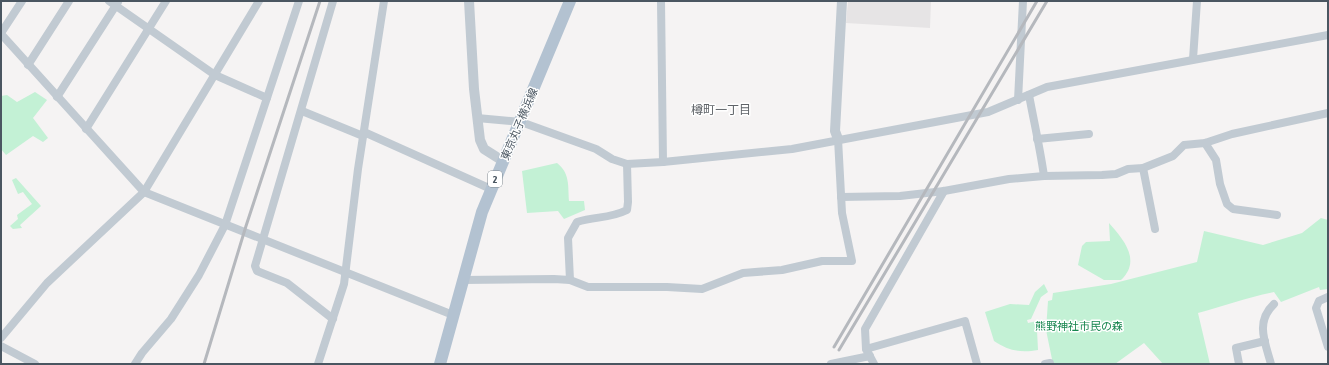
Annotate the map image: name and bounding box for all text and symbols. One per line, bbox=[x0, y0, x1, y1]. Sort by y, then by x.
street label: 東京丸子横浜線 bbox=[498, 86, 540, 162]
district label: 樽町一丁目 bbox=[691, 103, 751, 117]
road number: 2 bbox=[488, 171, 502, 187]
park label: 熊野神社市民の森 bbox=[1035, 320, 1123, 332]

